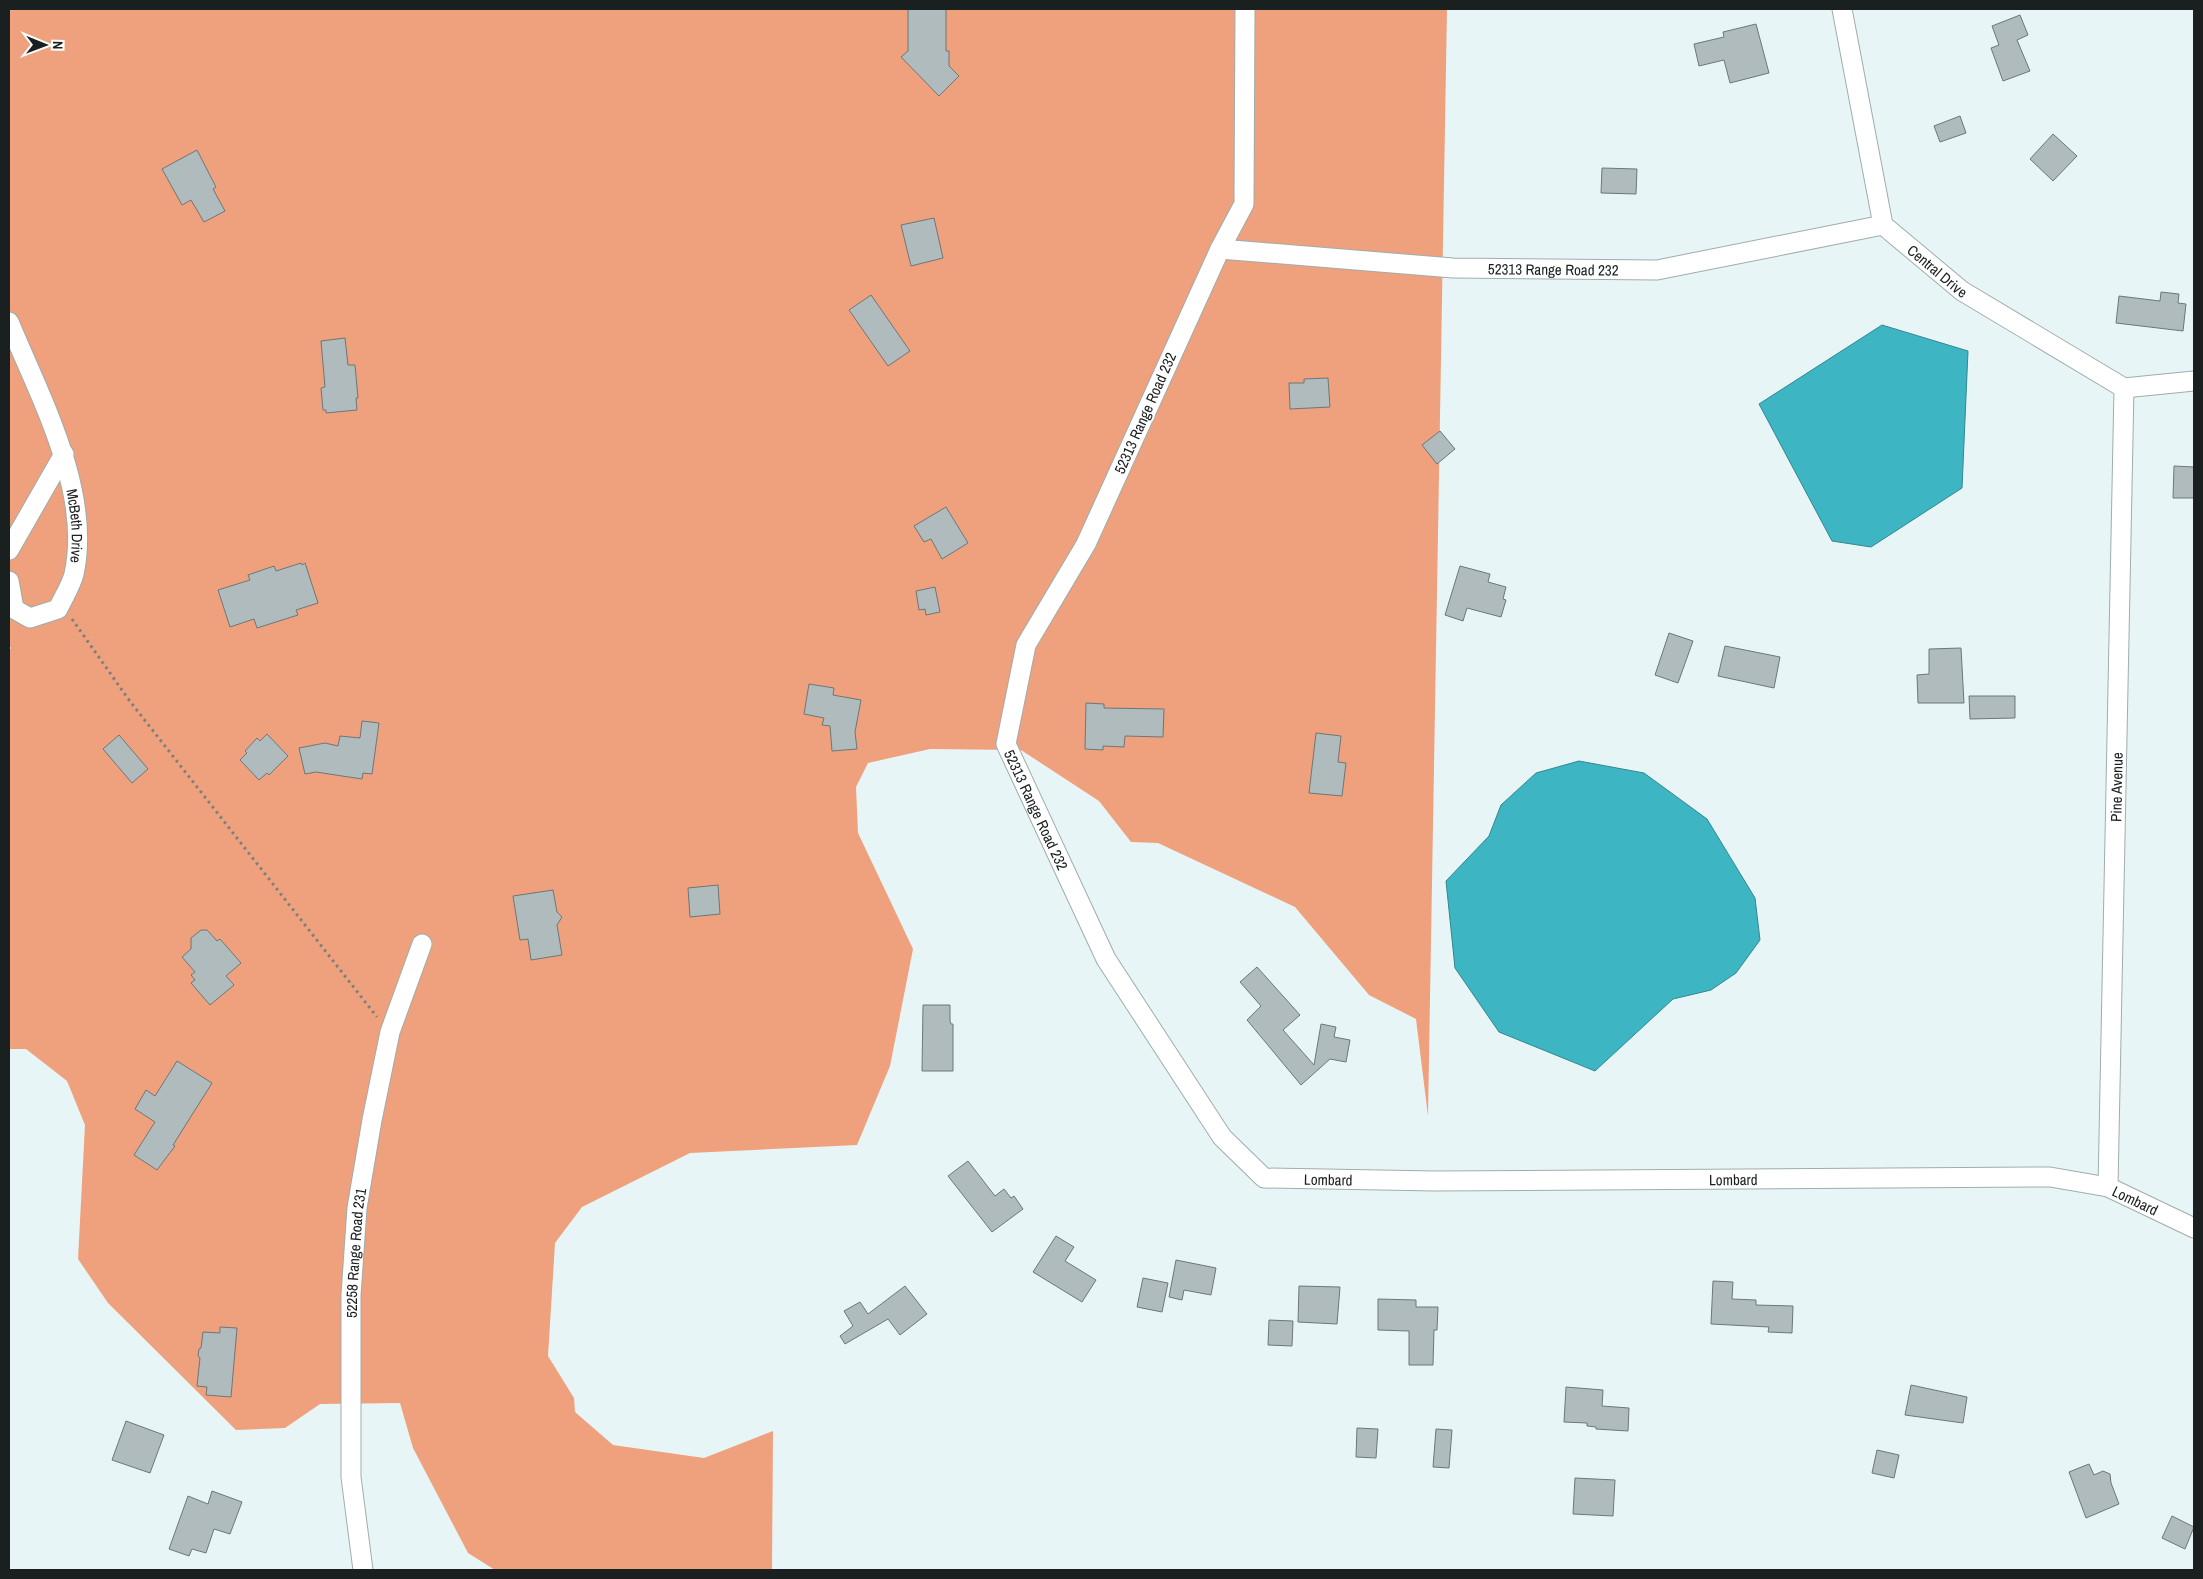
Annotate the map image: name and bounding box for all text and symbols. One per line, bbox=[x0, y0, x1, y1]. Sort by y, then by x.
north arrow bbox=[20, 20, 70, 70]
text: N bbox=[49, 41, 67, 50]
street label: Central Drive bbox=[1903, 239, 1971, 302]
street label: 52313 Range Road 232 bbox=[1488, 258, 1619, 280]
street label: 52313 Range Road 232 bbox=[1109, 349, 1181, 477]
street label: McBeth Drive bbox=[62, 487, 88, 564]
street label: 52313 Range Road 232 bbox=[999, 746, 1074, 874]
street label: Pine Avenue bbox=[2105, 752, 2127, 822]
street label: Lombard bbox=[1304, 1168, 1353, 1190]
street label: Lombard bbox=[1709, 1168, 1758, 1190]
street label: Lombard bbox=[2109, 1180, 2162, 1220]
street label: 52258 Range Road 231 bbox=[340, 1186, 371, 1318]

